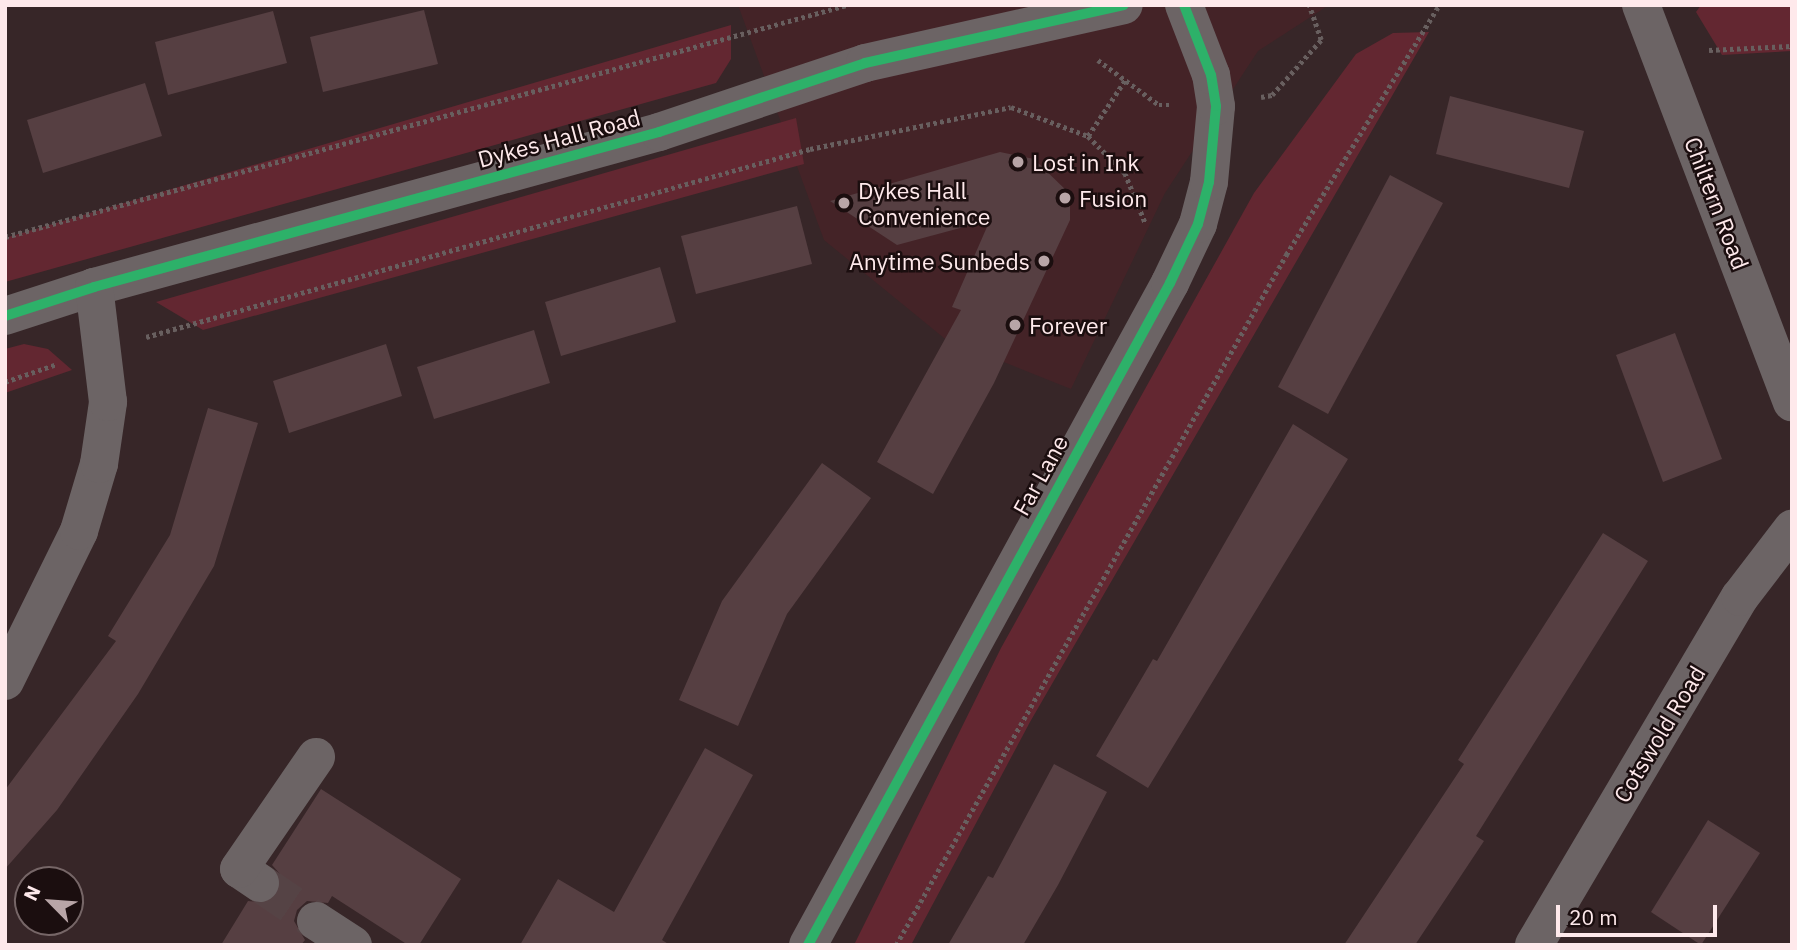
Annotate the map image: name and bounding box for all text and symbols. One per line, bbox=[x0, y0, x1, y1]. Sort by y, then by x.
street label: Dykes Hall Road bbox=[475, 103, 643, 173]
street label: Chiltern Road bbox=[1679, 133, 1755, 273]
place label: Lost in Ink bbox=[1032, 148, 1139, 176]
marker: Lost in Ink bbox=[1010, 154, 1026, 170]
place label: Dykes Hall Convenience bbox=[858, 176, 990, 230]
place label: Fusion bbox=[1079, 184, 1147, 212]
marker: Fusion bbox=[1057, 190, 1073, 206]
marker: Dykes Hall Convenience bbox=[836, 195, 852, 211]
place label: Anytime Sunbeds bbox=[849, 247, 1030, 275]
marker: Anytime Sunbeds bbox=[1036, 253, 1052, 269]
place label: Forever bbox=[1029, 311, 1107, 339]
marker: Forever bbox=[1007, 317, 1023, 333]
street label: Far Lane bbox=[1007, 430, 1073, 520]
street label: Cotswold Road bbox=[1607, 661, 1711, 807]
north arrow bbox=[14, 866, 84, 936]
text: N bbox=[18, 882, 46, 904]
scale bar bbox=[1559, 890, 1720, 934]
text: 20 m bbox=[1569, 903, 1618, 931]

